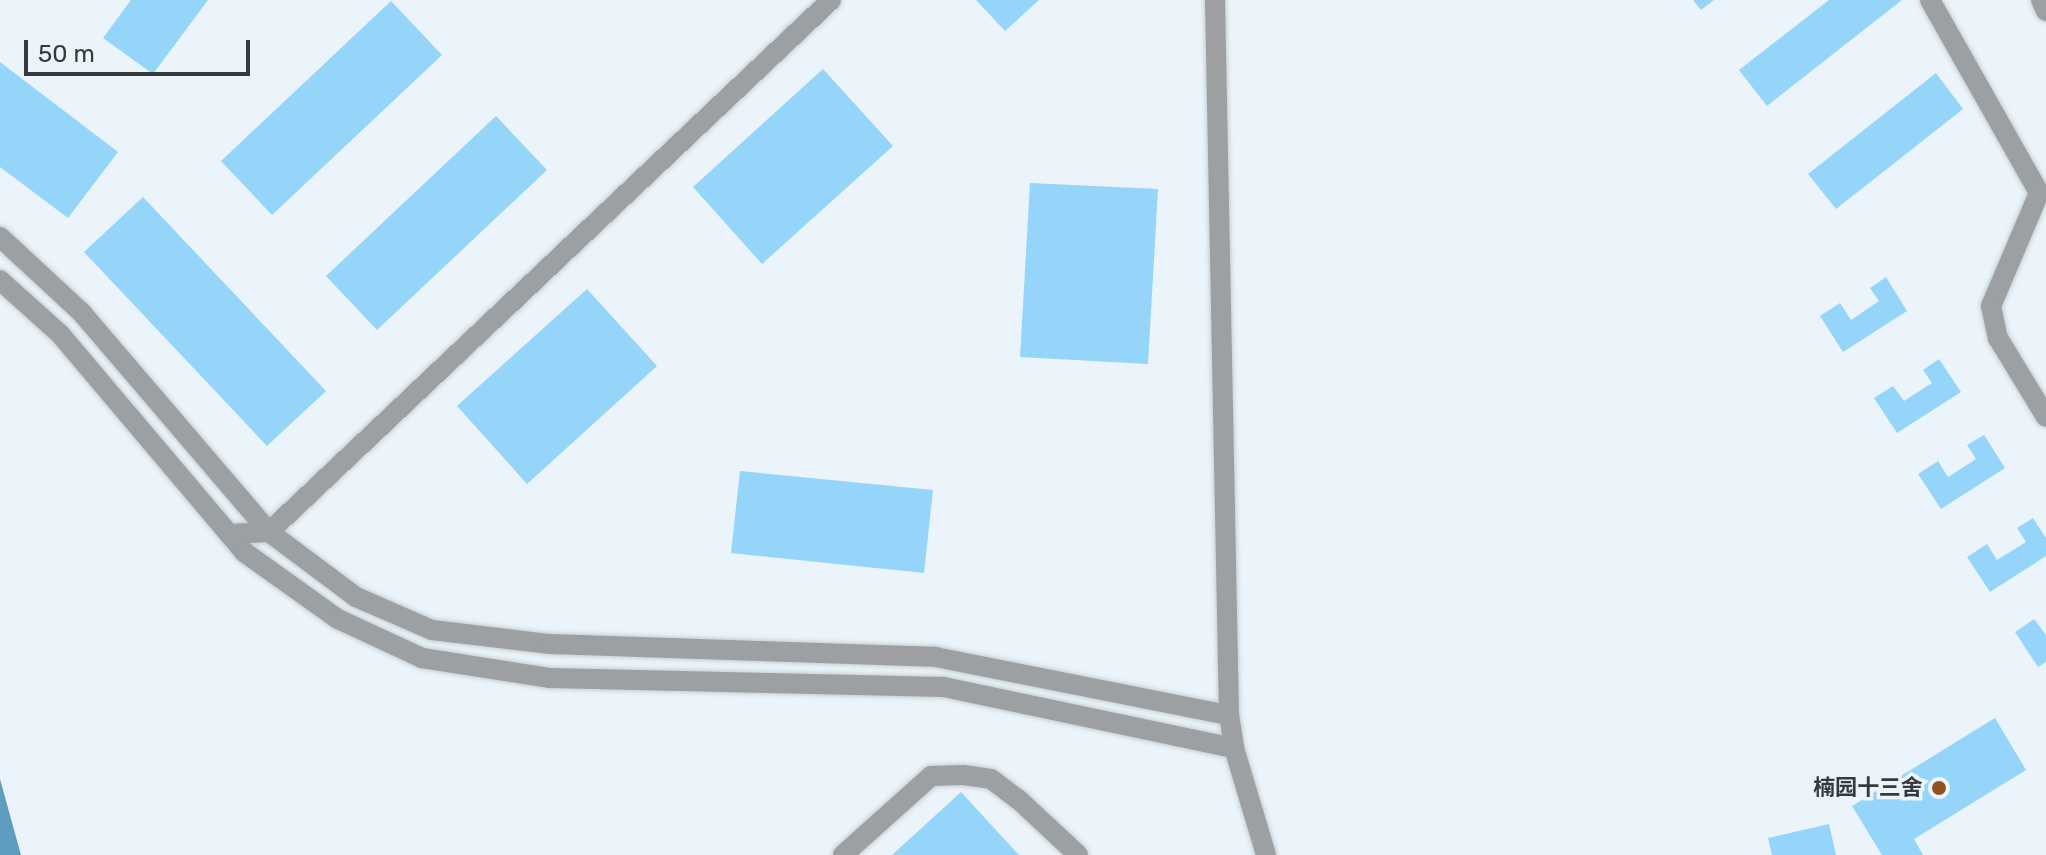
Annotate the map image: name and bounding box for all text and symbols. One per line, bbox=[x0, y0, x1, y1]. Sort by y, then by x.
scale bar bbox=[28, 24, 254, 74]
text: 50 m bbox=[38, 40, 95, 68]
place label: 楠园十三舍 bbox=[1813, 775, 1923, 801]
marker: 楠园十三舍 bbox=[1930, 779, 1948, 797]

